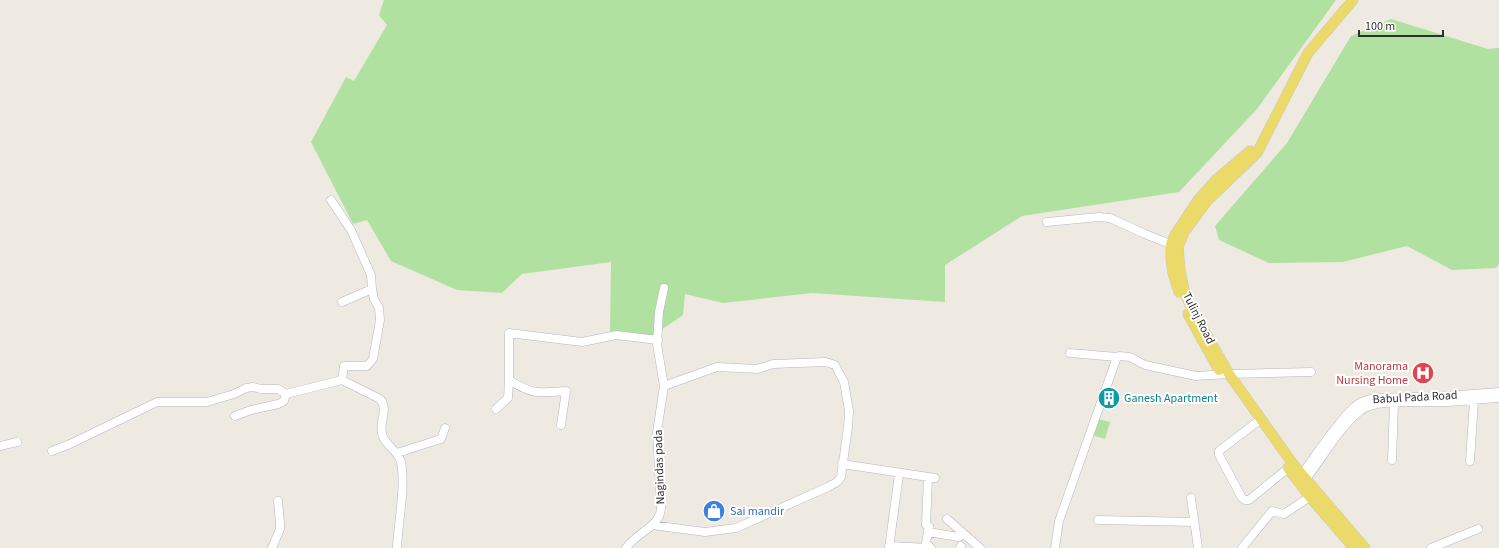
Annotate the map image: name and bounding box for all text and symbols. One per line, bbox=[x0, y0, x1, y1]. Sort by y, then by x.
scale bar bbox=[1359, 12, 1443, 38]
text: 100 m bbox=[1365, 18, 1395, 35]
street label: Tulinj Road bbox=[1178, 289, 1219, 347]
place label: Manorama Nursing Home bbox=[1336, 358, 1408, 389]
hospital icon: Manorama Nursing Home bbox=[1410, 360, 1436, 386]
building icon: Ganesh Apartment bbox=[1096, 385, 1122, 411]
street label: Babul Pada Road bbox=[1372, 387, 1458, 408]
place label: Ganesh Apartment bbox=[1124, 390, 1218, 407]
street label: Nagindas pada bbox=[650, 429, 669, 505]
shop icon: Sai mandir bbox=[701, 498, 727, 524]
place label: Sai mandir bbox=[730, 503, 785, 520]

